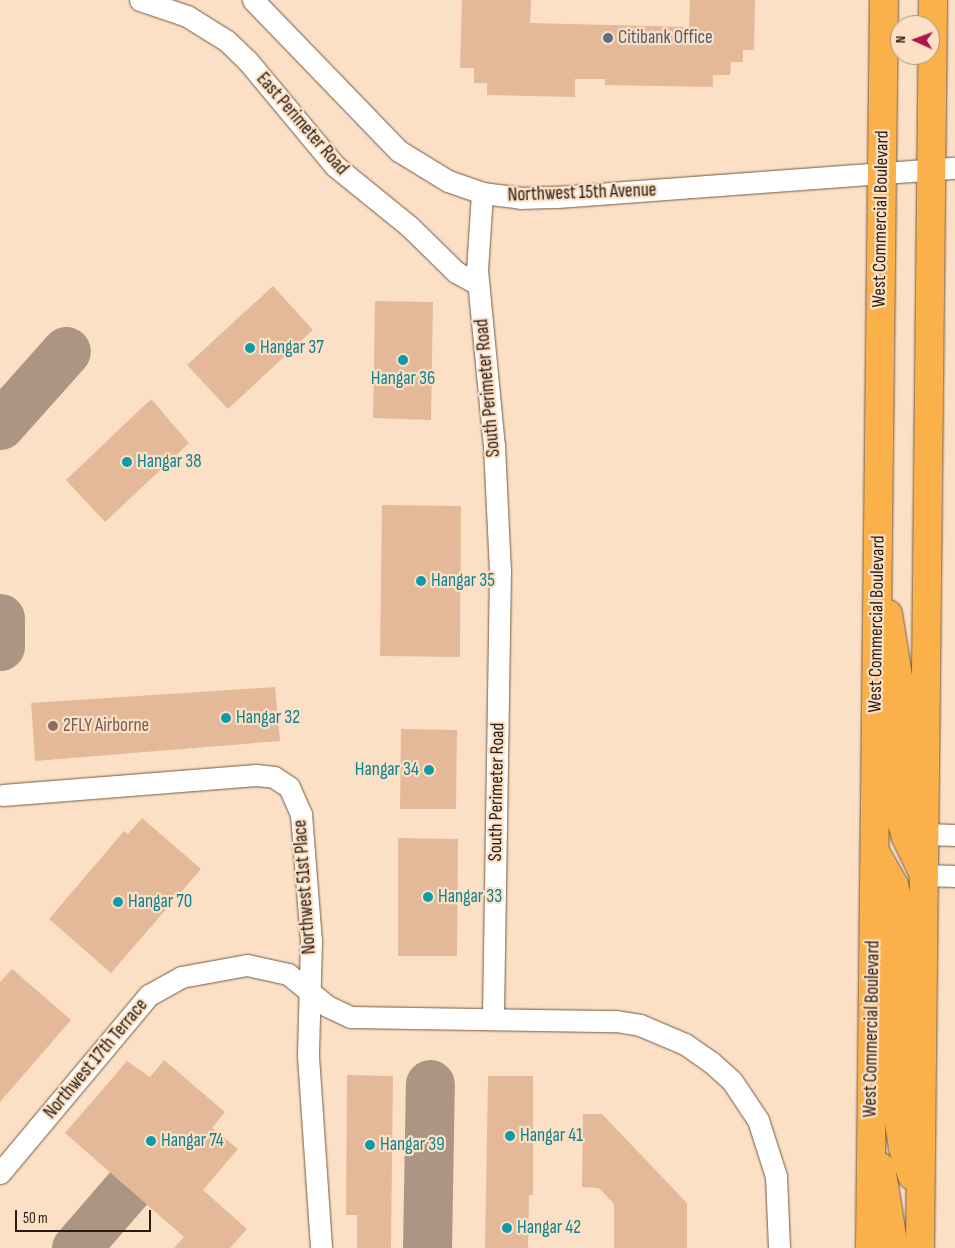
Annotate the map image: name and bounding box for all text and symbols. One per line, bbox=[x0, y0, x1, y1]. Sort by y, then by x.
north arrow bbox=[890, 15, 940, 65]
place label: Citibank Office bbox=[618, 27, 713, 49]
marker: Citibank Office bbox=[602, 32, 614, 44]
text: N bbox=[892, 35, 909, 44]
street label: East Perimeter Road bbox=[251, 68, 353, 180]
street label: West Commercial Boulevard bbox=[868, 130, 894, 308]
street label: Northwest 15th Avenue bbox=[507, 179, 657, 207]
street label: South Perimeter Road bbox=[471, 318, 505, 458]
place label: Hangar 37 bbox=[260, 337, 324, 359]
marker: Hangar 37 bbox=[244, 342, 256, 354]
marker: Hangar 36 bbox=[397, 354, 409, 366]
place label: Hangar 36 bbox=[371, 368, 435, 390]
place label: Hangar 38 bbox=[137, 451, 202, 473]
marker: Hangar 38 bbox=[121, 456, 133, 468]
street label: West Commercial Boulevard bbox=[864, 535, 890, 713]
place label: Hangar 35 bbox=[431, 570, 495, 592]
marker: Hangar 35 bbox=[415, 575, 427, 587]
place label: Hangar 32 bbox=[236, 707, 300, 729]
marker: Hangar 32 bbox=[220, 712, 232, 724]
place label: 2FLY Airborne bbox=[63, 715, 149, 737]
marker: 2FLY Airborne bbox=[47, 720, 59, 732]
street label: South Perimeter Road bbox=[484, 722, 510, 862]
place label: Hangar 34 bbox=[355, 759, 419, 781]
marker: Hangar 34 bbox=[423, 764, 435, 776]
street label: Northwest 51st Place bbox=[289, 819, 321, 955]
place label: Hangar 33 bbox=[438, 886, 502, 908]
place label: Hangar 70 bbox=[128, 891, 192, 913]
marker: Hangar 33 bbox=[422, 891, 434, 903]
marker: Hangar 70 bbox=[112, 896, 124, 908]
street label: West Commercial Boulevard bbox=[859, 940, 885, 1118]
street label: Northwest 17th Terrace bbox=[39, 994, 153, 1124]
place label: Hangar 41 bbox=[520, 1125, 583, 1147]
place label: Hangar 74 bbox=[161, 1130, 224, 1152]
marker: Hangar 41 bbox=[504, 1130, 516, 1142]
place label: Hangar 39 bbox=[380, 1134, 445, 1156]
marker: Hangar 74 bbox=[145, 1135, 157, 1147]
marker: Hangar 39 bbox=[364, 1139, 376, 1151]
scale bar bbox=[18, 1200, 154, 1232]
text: 50 m bbox=[23, 1209, 48, 1228]
place label: Hangar 42 bbox=[517, 1217, 581, 1239]
marker: Hangar 42 bbox=[501, 1222, 513, 1234]

